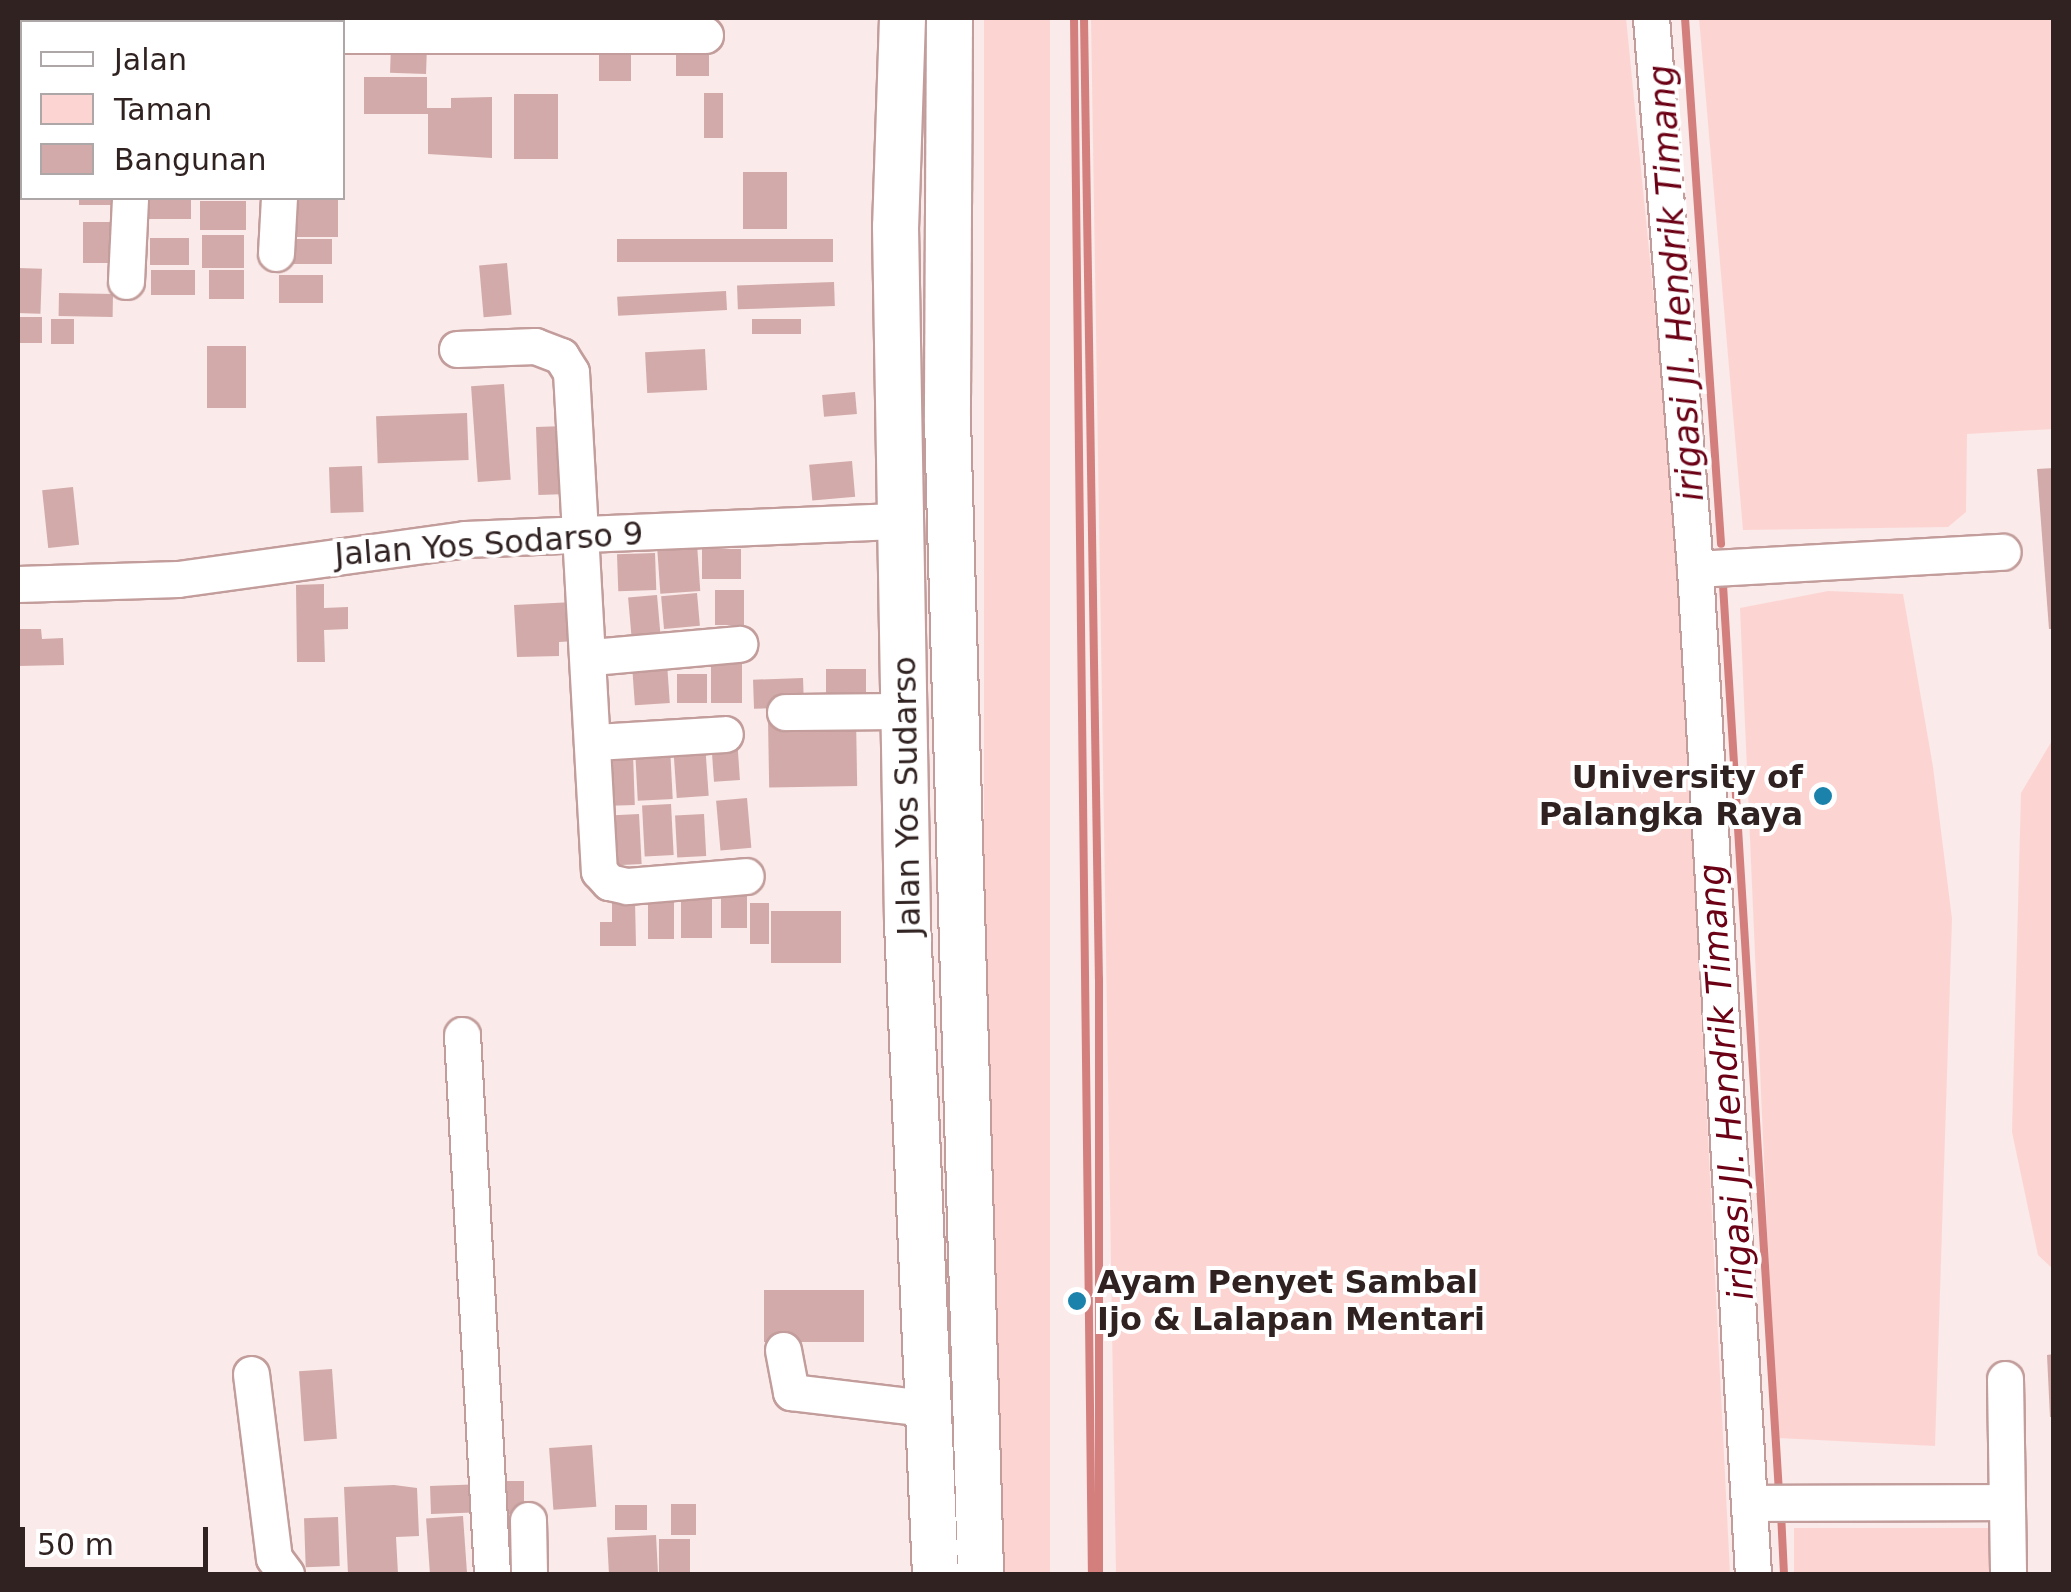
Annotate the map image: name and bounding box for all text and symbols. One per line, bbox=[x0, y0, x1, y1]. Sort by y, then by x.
legend bbox=[20, 20, 345, 200]
text: Jalan bbox=[114, 42, 187, 77]
water label: irigasi Jl. Hendrik Timang bbox=[1640, 63, 1712, 503]
text: Taman bbox=[114, 92, 212, 127]
text: Bangunan bbox=[114, 142, 266, 177]
street label: Jalan Yos Sodarso 9 bbox=[333, 514, 645, 574]
street label: Jalan Yos Sudarso bbox=[885, 656, 929, 936]
place label: University of Palangka Raya bbox=[1539, 759, 1803, 834]
marker: University of Palangka Raya bbox=[1812, 785, 1834, 807]
water label: irigasi Jl. Hendrik Timang bbox=[1690, 862, 1762, 1302]
place label: Ayam Penyet Sambal Ijo & Lalapan Mentari bbox=[1097, 1264, 1485, 1339]
marker: Ayam Penyet Sambal Ijo & Lalapan Mentari bbox=[1066, 1290, 1088, 1312]
scale bar bbox=[25, 1507, 212, 1569]
text: 50 m bbox=[37, 1527, 114, 1562]

